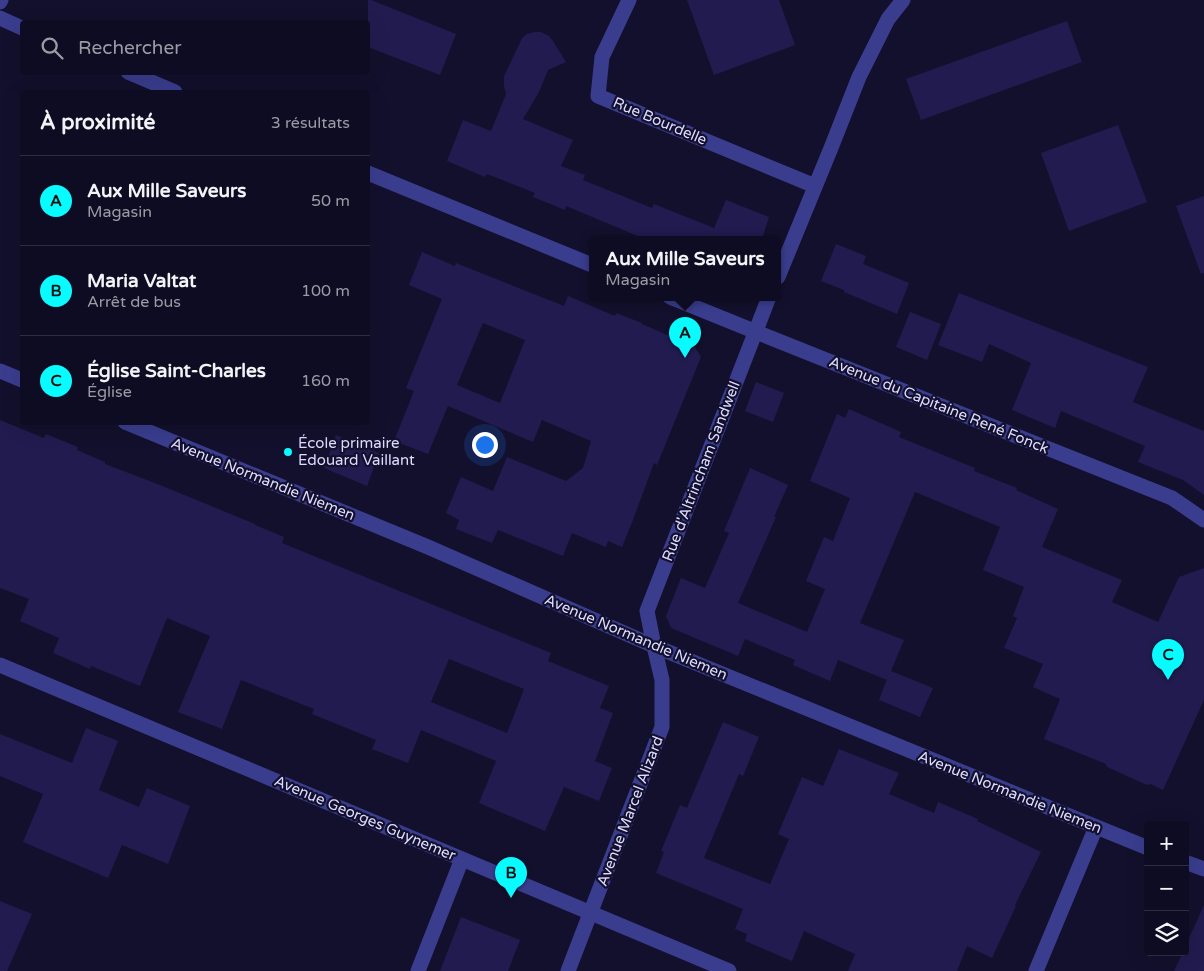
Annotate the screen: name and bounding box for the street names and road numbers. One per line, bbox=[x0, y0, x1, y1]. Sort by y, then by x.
street label: Rue Bourdelle bbox=[610, 93, 710, 149]
street label: Avenue du Capitaine René Fonck bbox=[827, 353, 1051, 457]
street label: Rue d'Altrincham Sandwell bbox=[658, 378, 744, 564]
street label: Avenue Normandie Niemen bbox=[168, 434, 358, 524]
street label: Avenue Normandie Niemen bbox=[542, 590, 730, 684]
street label: Avenue Marcel Alizard bbox=[593, 733, 667, 889]
street label: Avenue Normandie Niemen bbox=[915, 747, 1105, 837]
street label: Avenue Georges Guynemer bbox=[272, 772, 459, 865]

